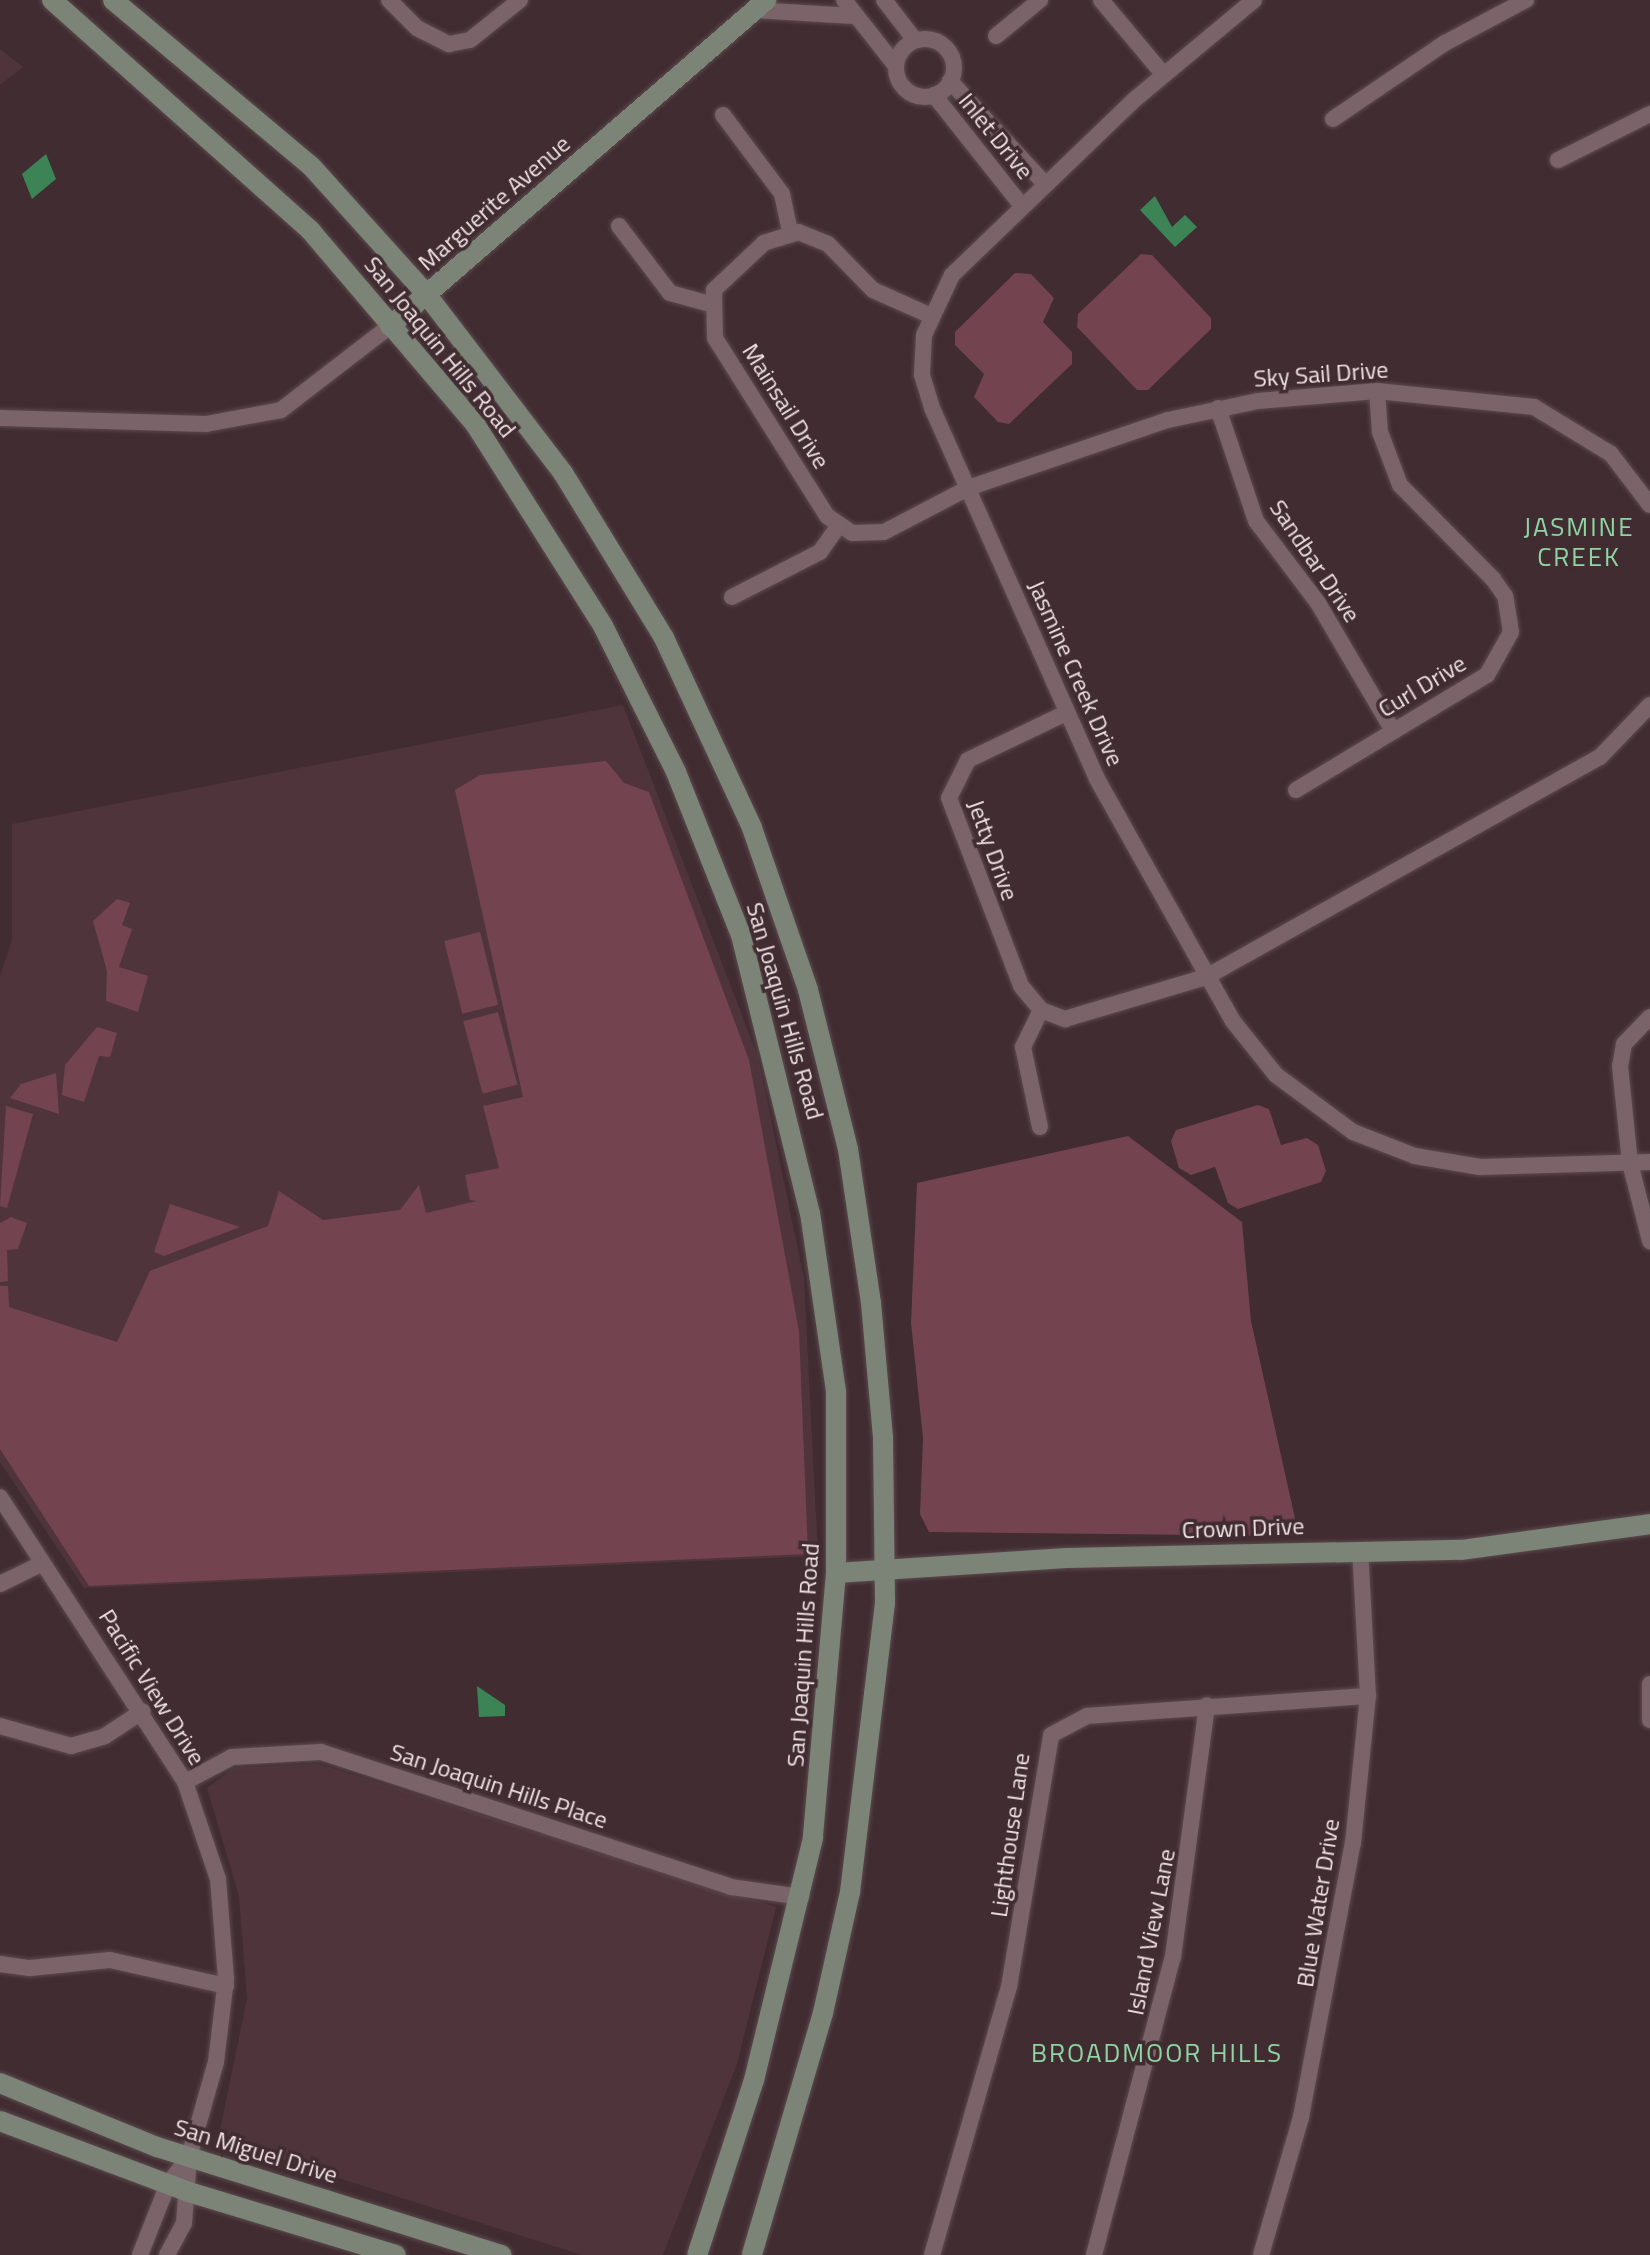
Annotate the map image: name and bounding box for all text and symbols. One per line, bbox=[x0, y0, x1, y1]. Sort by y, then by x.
street label: Inlet Drive bbox=[953, 87, 1039, 185]
street label: Marguerite Avenue bbox=[412, 129, 576, 277]
street label: San Joaquin Hills Road bbox=[358, 251, 522, 443]
street label: Mainsail Drive bbox=[736, 338, 836, 474]
street label: Sky Sail Drive bbox=[1253, 355, 1389, 393]
street label: Sandbar Drive bbox=[1264, 494, 1366, 628]
district label: JASMINE CREEK bbox=[1523, 511, 1635, 572]
street label: Jasmine Creek Drive bbox=[1022, 576, 1130, 770]
street label: Curl Drive bbox=[1373, 649, 1471, 723]
street label: Jetty Drive bbox=[962, 796, 1024, 904]
street label: San Joaquin Hills Road bbox=[740, 899, 830, 1123]
street label: Crown Drive bbox=[1181, 1511, 1305, 1545]
street label: San Joaquin Hills Road bbox=[781, 1542, 825, 1768]
street label: Pacific View Drive bbox=[93, 1604, 211, 1770]
street label: San Joaquin Hills Place bbox=[387, 1737, 611, 1835]
street label: Lighthouse Lane bbox=[984, 1751, 1036, 1919]
street label: Blue Water Drive bbox=[1290, 1817, 1346, 1989]
street label: Island View Lane bbox=[1121, 1846, 1181, 2018]
district label: BROADMOOR HILLS bbox=[1031, 2037, 1283, 2069]
street label: San Miguel Drive bbox=[171, 2113, 341, 2189]

